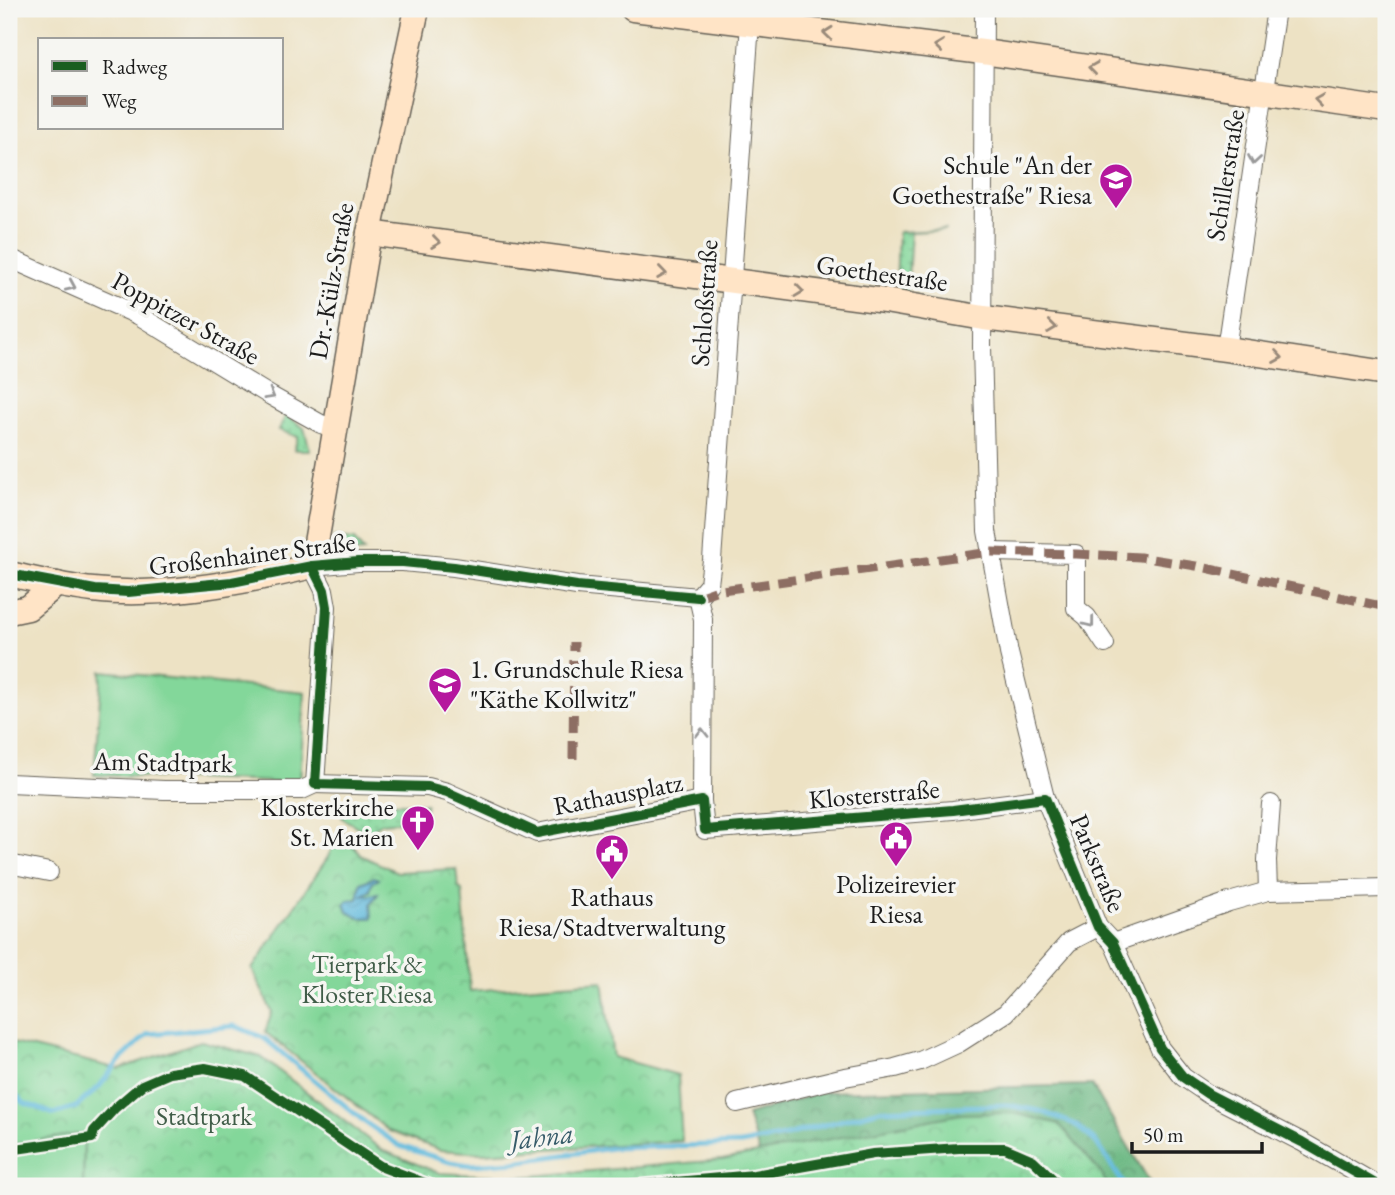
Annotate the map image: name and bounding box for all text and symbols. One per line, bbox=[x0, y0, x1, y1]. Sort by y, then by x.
one-way arrow bbox=[822, 25, 834, 40]
legend bbox=[38, 38, 284, 130]
one-way arrow bbox=[934, 39, 945, 54]
text: Radweg bbox=[102, 53, 168, 80]
one-way arrow bbox=[1088, 61, 1099, 76]
text: Weg bbox=[102, 87, 137, 114]
one-way arrow bbox=[1313, 93, 1324, 108]
street label: Schillerstraße bbox=[1198, 107, 1252, 243]
place label: Schule "An der Goethestraße" Riesa bbox=[892, 148, 1093, 212]
one-way arrow bbox=[1247, 154, 1262, 166]
school or university icon: Schule "An der Goethestraße" Riesa bbox=[1097, 161, 1135, 210]
street label: Dr.-Külz-Straße bbox=[300, 200, 362, 362]
one-way arrow bbox=[431, 235, 442, 250]
street label: Schloßstraße bbox=[683, 238, 725, 368]
street label: Goethestraße bbox=[814, 247, 950, 299]
street label: Poppitzer Straße bbox=[106, 263, 266, 373]
one-way arrow bbox=[656, 265, 668, 280]
one-way arrow bbox=[64, 278, 76, 292]
one-way arrow bbox=[793, 283, 805, 298]
one-way arrow bbox=[1046, 319, 1058, 334]
one-way arrow bbox=[1272, 349, 1283, 364]
one-way arrow bbox=[262, 387, 275, 400]
street label: Großenhainer Straße bbox=[147, 524, 357, 584]
one-way arrow bbox=[1082, 615, 1094, 628]
place label: 1. Grundschule Riesa "Käthe Kollwitz" bbox=[470, 652, 684, 716]
school or university icon: 1. Grundschule Riesa "Käthe Kollwitz" bbox=[426, 665, 464, 714]
one-way arrow bbox=[694, 727, 710, 738]
street label: Am Stadtpark bbox=[92, 744, 234, 780]
street label: Rathausplatz bbox=[551, 765, 686, 823]
street label: Klosterstraße bbox=[807, 771, 941, 817]
place label: Klosterkirche St. Marien bbox=[260, 790, 394, 854]
church icon: Klosterkirche St. Marien bbox=[399, 803, 437, 852]
street label: Parkstraße bbox=[1062, 809, 1134, 917]
public building icon: Polizeirevier Riesa bbox=[877, 819, 915, 868]
public building icon: Rathaus Riesa/Stadtverwaltung bbox=[593, 832, 631, 881]
place label: Polizeirevier Riesa bbox=[836, 867, 956, 931]
place label: Rathaus Riesa/Stadtverwaltung bbox=[499, 880, 726, 944]
park label: Tierpark & Kloster Riesa bbox=[301, 947, 433, 1011]
park label: Stadtpark bbox=[156, 1099, 253, 1133]
scale bar bbox=[1132, 1111, 1262, 1155]
water label: Jahna bbox=[502, 1114, 576, 1158]
text: 50 m bbox=[1143, 1121, 1184, 1148]

